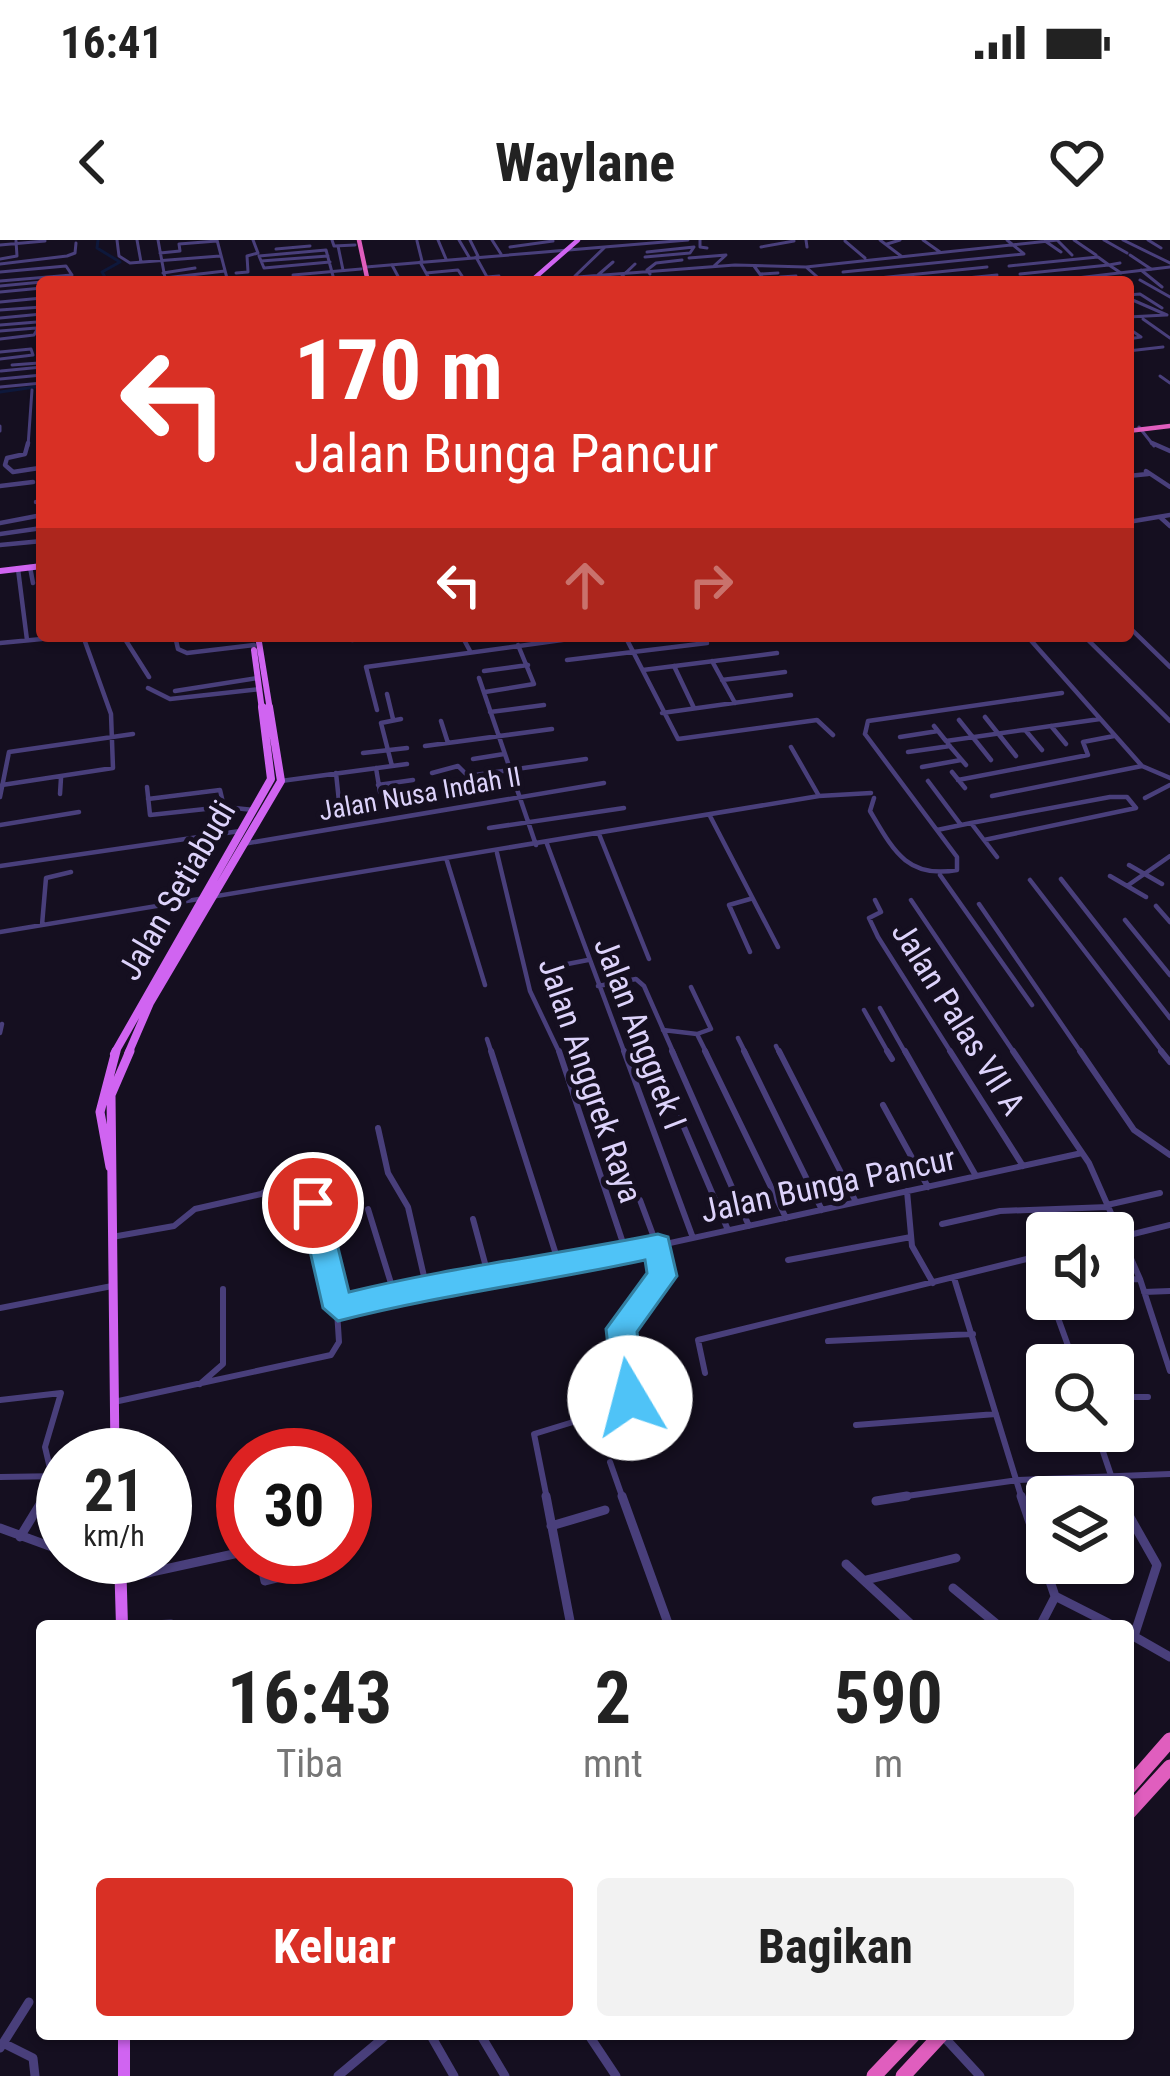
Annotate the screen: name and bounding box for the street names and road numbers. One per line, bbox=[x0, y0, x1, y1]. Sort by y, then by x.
street label: Jalan Nusa Indah II bbox=[317, 760, 523, 828]
street label: Jalan Setiabudi bbox=[109, 794, 243, 987]
street label: Jalan Palas VII A bbox=[884, 915, 1033, 1122]
street label: Jalan Anggrek I bbox=[586, 932, 695, 1135]
street label: Jalan Anggrek Raya bbox=[530, 953, 651, 1208]
street label: Jalan Bunga Pancur bbox=[697, 1138, 959, 1231]

